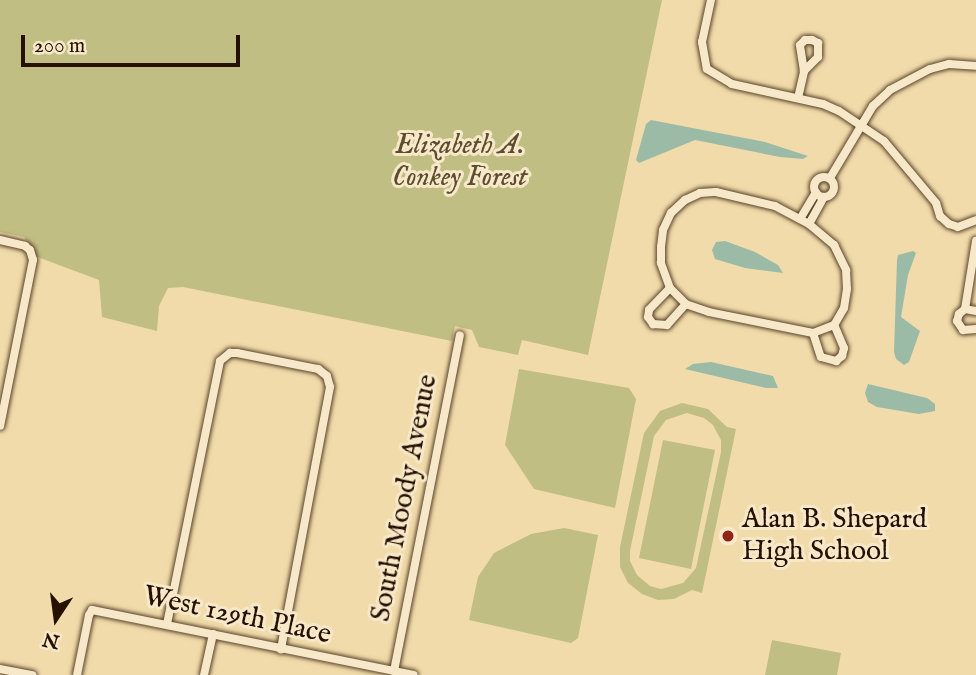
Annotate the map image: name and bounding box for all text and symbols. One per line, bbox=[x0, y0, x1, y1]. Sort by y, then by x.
scale bar bbox=[24, 21, 243, 65]
text: 200 m bbox=[34, 33, 85, 60]
park label: Elizabeth A. Conkey Forest bbox=[392, 129, 528, 195]
street label: South Moody Avenue bbox=[365, 372, 445, 624]
place label: Alan B. Shepard High School bbox=[742, 503, 927, 569]
marker: Alan B. Shepard High School bbox=[720, 528, 736, 544]
street label: West 129th Place bbox=[140, 580, 334, 652]
north arrow bbox=[21, 584, 91, 654]
text: N bbox=[41, 626, 62, 653]

